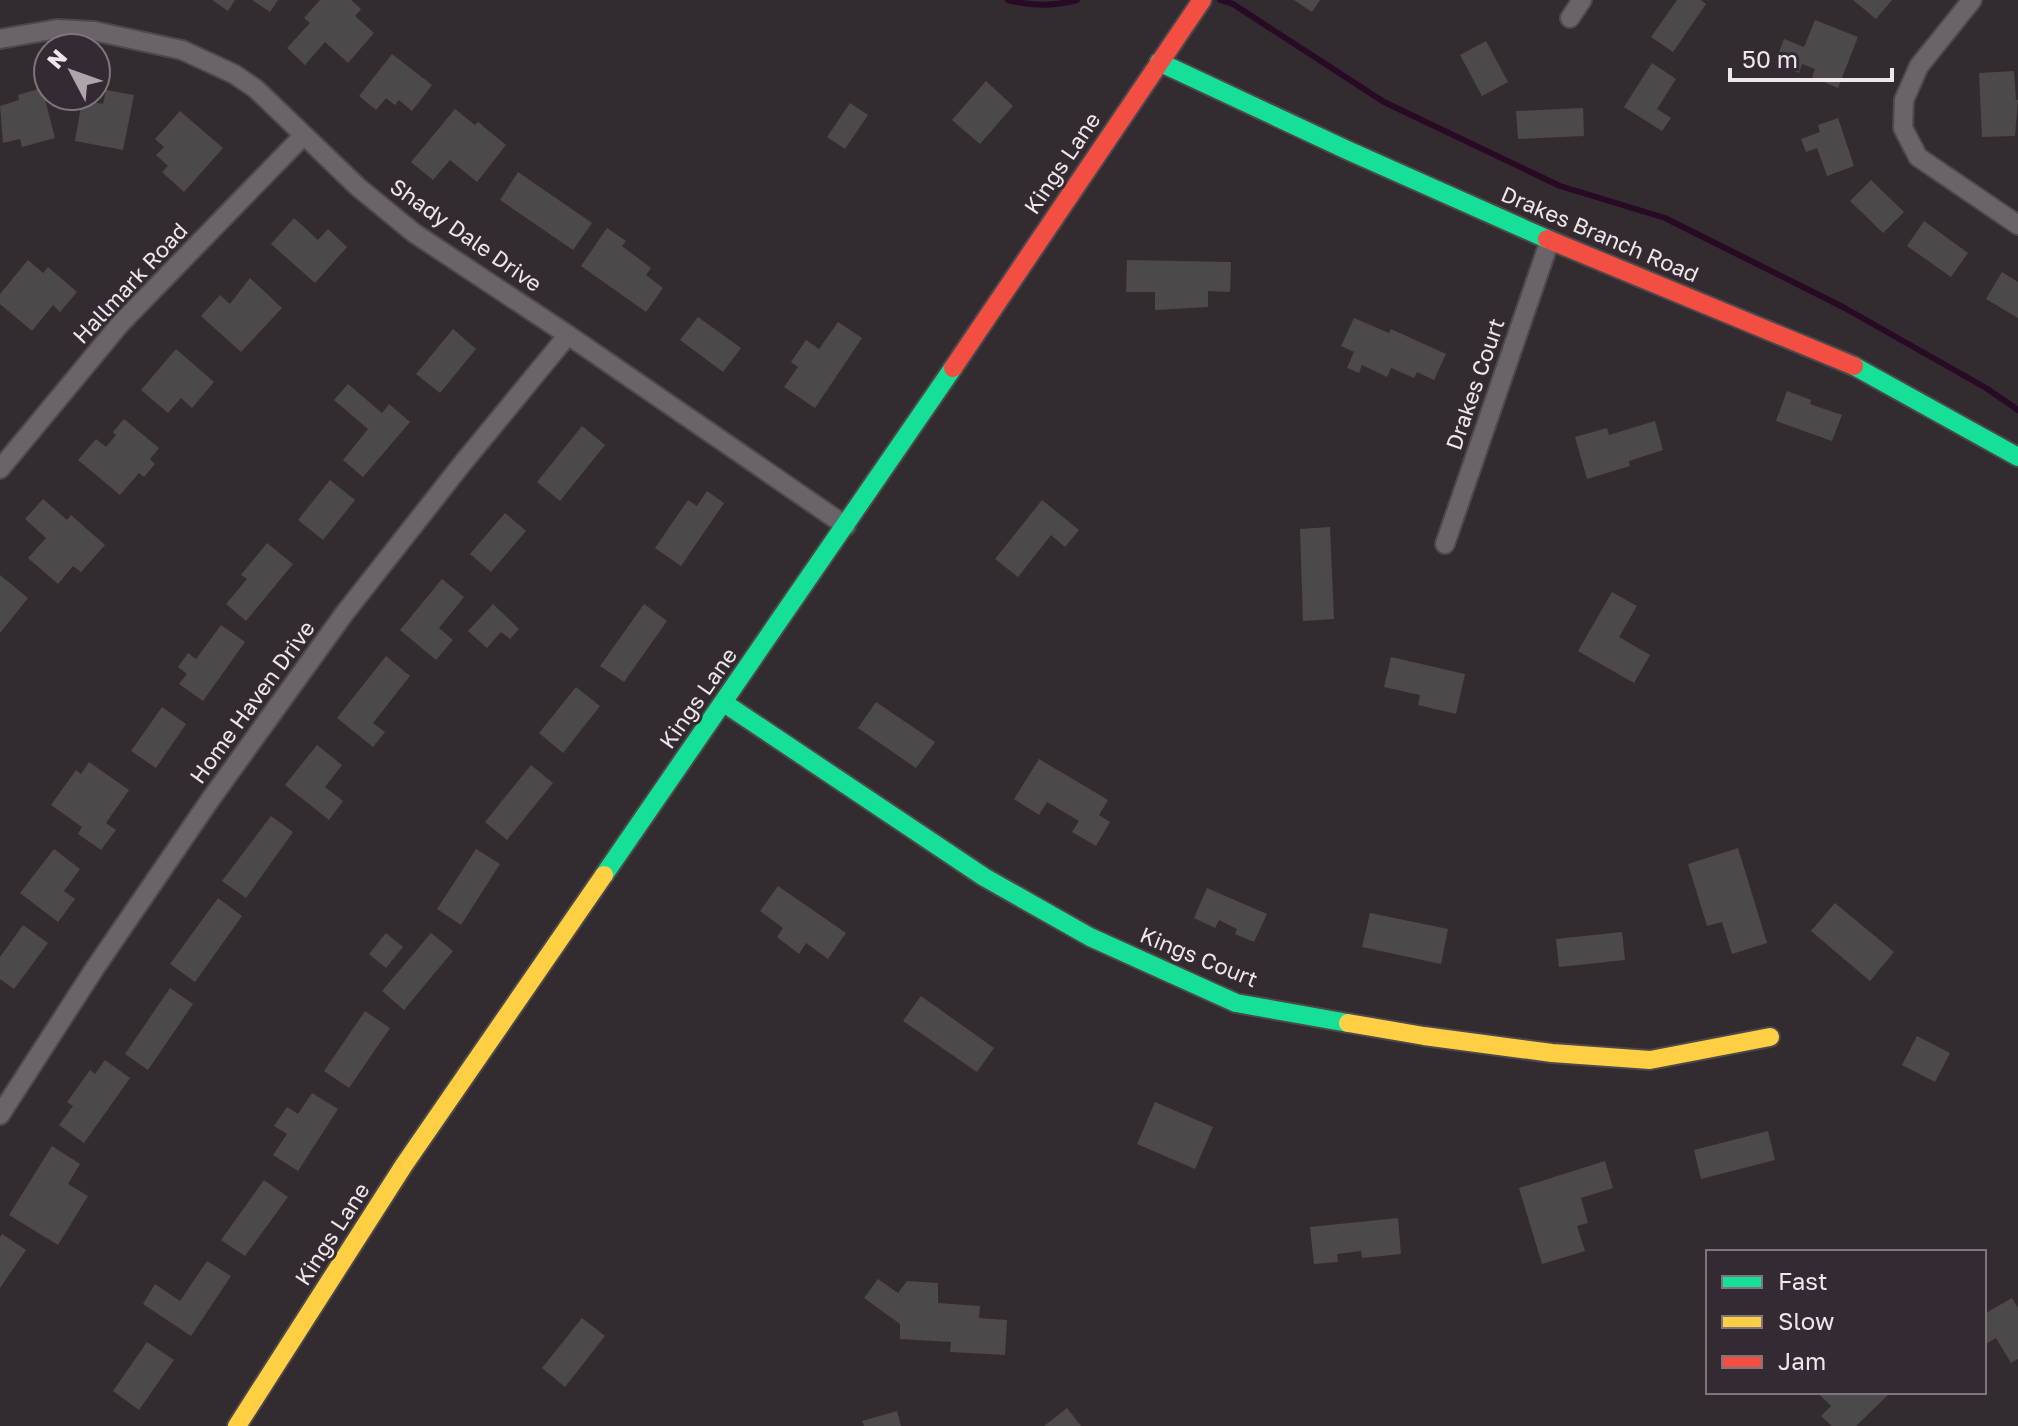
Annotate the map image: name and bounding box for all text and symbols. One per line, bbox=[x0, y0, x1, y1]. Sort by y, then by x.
north arrow bbox=[32, 32, 112, 112]
scale bar bbox=[1730, 32, 1892, 82]
text: N bbox=[41, 43, 72, 74]
text: 50 m bbox=[1742, 44, 1798, 73]
street label: Kings Lane bbox=[1018, 107, 1105, 219]
street label: Shady Dale Drive bbox=[385, 172, 547, 297]
street label: Drakes Branch Road bbox=[1497, 180, 1703, 287]
street label: Hallmark Road bbox=[67, 217, 193, 349]
street label: Drakes Court bbox=[1439, 314, 1510, 453]
street label: Home Haven Drive bbox=[183, 615, 320, 788]
street label: Kings Lane bbox=[653, 642, 742, 753]
street label: Kings Court bbox=[1136, 921, 1262, 992]
street label: Kings Lane bbox=[288, 1177, 375, 1290]
legend bbox=[1706, 1250, 1986, 1394]
text: Fast bbox=[1778, 1266, 1828, 1295]
text: Slow bbox=[1778, 1306, 1834, 1335]
text: Jam bbox=[1778, 1346, 1826, 1375]

